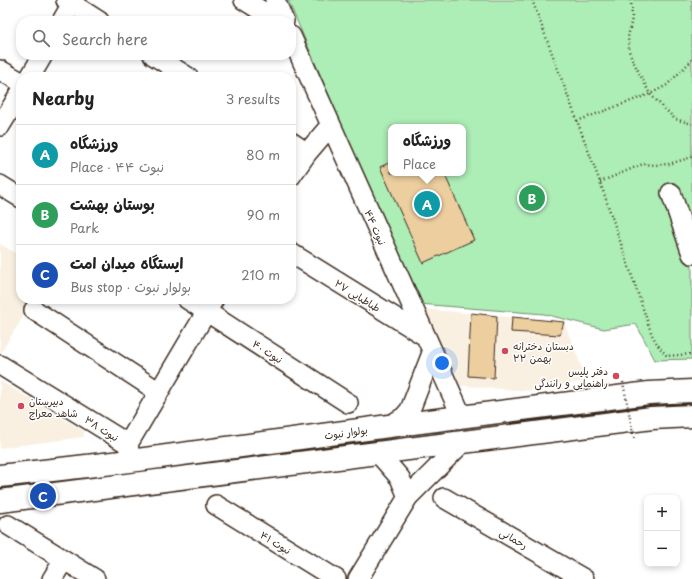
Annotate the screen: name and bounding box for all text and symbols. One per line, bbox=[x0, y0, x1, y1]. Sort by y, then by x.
search box bbox=[16, 16, 296, 60]
icon: search bbox=[30, 27, 52, 49]
text: Search here bbox=[62, 27, 148, 50]
text: Nearby bbox=[32, 85, 94, 111]
text: 3 results bbox=[226, 89, 280, 108]
popup bbox=[388, 124, 466, 176]
text: ورزشگاه bbox=[403, 128, 451, 151]
text: ورزشگاه bbox=[70, 131, 119, 154]
text: A bbox=[40, 145, 50, 164]
text: 80 m bbox=[246, 145, 280, 164]
text: Place bbox=[403, 154, 436, 173]
text: Place · نبوت ۴۴ bbox=[70, 157, 164, 176]
pin: B bbox=[519, 183, 545, 213]
pin: A bbox=[414, 189, 440, 219]
text: بوستان بهشت bbox=[70, 192, 155, 215]
text: B bbox=[41, 205, 49, 224]
text: 90 m bbox=[247, 205, 280, 224]
street label: نبوت ۴۴ bbox=[362, 207, 391, 247]
text: Park bbox=[70, 218, 99, 237]
text: ایستگاه میدان امت bbox=[70, 251, 183, 274]
text: C bbox=[40, 265, 50, 284]
text: 210 m bbox=[241, 265, 280, 284]
street label: طباطبایی ۲۷ bbox=[332, 275, 384, 316]
text: Bus stop · بولوار نبوت bbox=[70, 277, 191, 296]
street label: نبوت ۴۰ bbox=[250, 336, 286, 366]
place label: دبستان دخترانه ۲۲ بهمن bbox=[513, 338, 574, 365]
marker: دبستان دخترانه ۲۲ بهمن bbox=[500, 346, 510, 356]
your location bbox=[432, 353, 452, 373]
place label: دفتر پلیس راهنمایی و رانندگی bbox=[535, 363, 608, 391]
marker: دفتر پلیس راهنمایی و رانندگی bbox=[611, 371, 621, 381]
place label: دبیرستان شاهد معراج bbox=[29, 393, 78, 421]
marker: دبیرستان شاهد معراج bbox=[16, 401, 26, 411]
street label: نبوت ۳۸ bbox=[82, 412, 122, 444]
street label: بولوار نبوت bbox=[323, 422, 369, 443]
pin: C bbox=[30, 481, 56, 511]
map controls bbox=[644, 495, 680, 567]
button: + bbox=[644, 495, 680, 531]
street label: رحمانی bbox=[497, 524, 531, 553]
street label: نبوت ۴۱ bbox=[258, 527, 294, 557]
button: − bbox=[644, 531, 680, 567]

